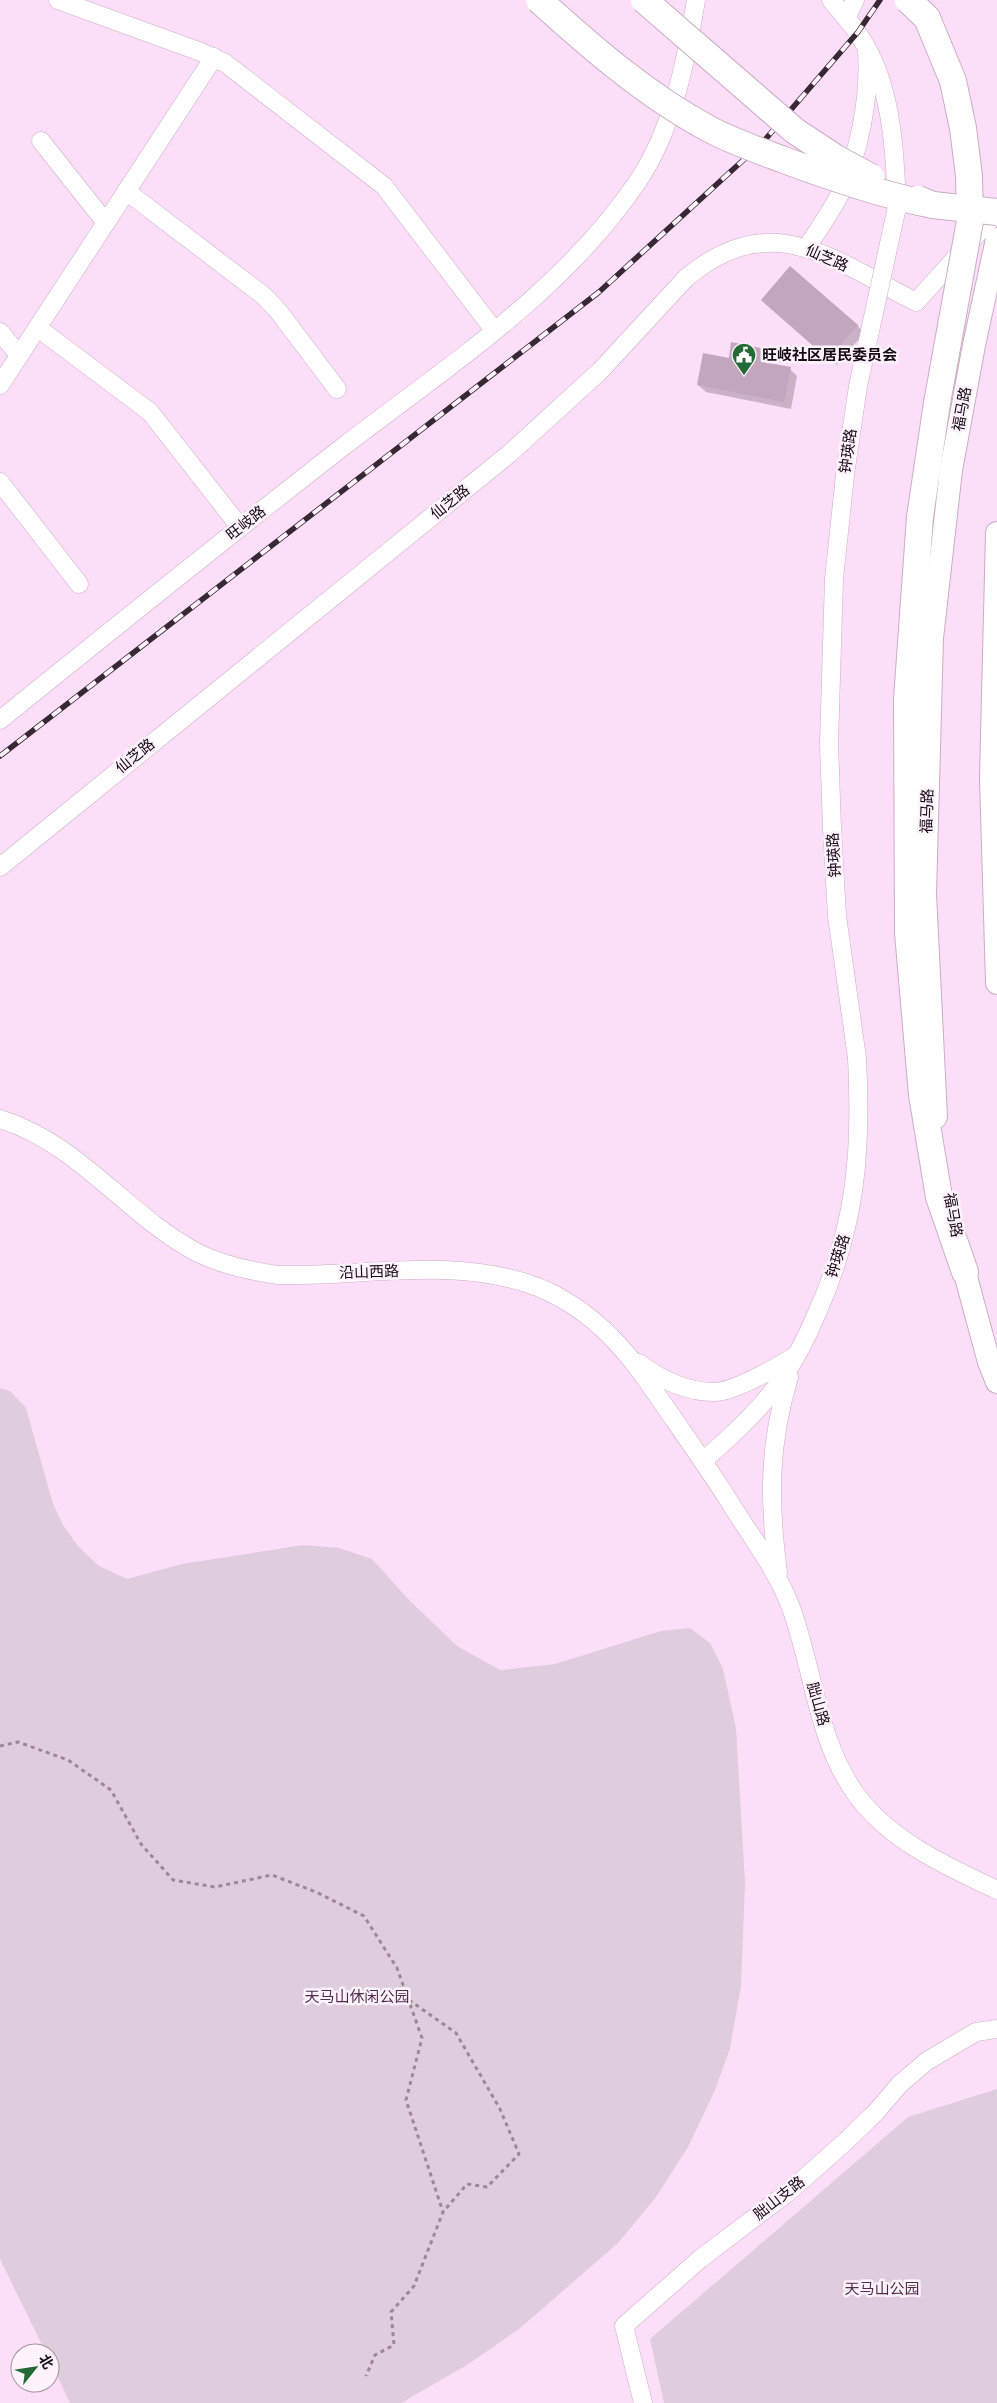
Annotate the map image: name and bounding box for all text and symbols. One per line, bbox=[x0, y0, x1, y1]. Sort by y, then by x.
street label: 仙芝路 bbox=[803, 241, 851, 275]
public building icon: 旺岐社区居民委员会 bbox=[731, 342, 757, 376]
place label: 旺岐社区居民委员会 bbox=[762, 346, 897, 364]
street label: 福马路 bbox=[949, 385, 975, 433]
street label: 钟瑛路 bbox=[836, 427, 860, 475]
street label: 仙芝路 bbox=[427, 481, 473, 523]
street label: 旺岐路 bbox=[223, 502, 269, 544]
street label: 仙芝路 bbox=[112, 735, 158, 777]
street label: 福马路 bbox=[917, 788, 937, 834]
street label: 钟瑛路 bbox=[824, 832, 844, 878]
street label: 福马路 bbox=[940, 1191, 966, 1239]
street label: 钟瑛路 bbox=[822, 1232, 854, 1280]
street label: 沿山西路 bbox=[339, 1262, 399, 1282]
street label: 胐山路 bbox=[803, 1680, 833, 1728]
park label: 天马山休闲公园 bbox=[304, 1988, 410, 2006]
street label: 胐山支路 bbox=[750, 2172, 808, 2224]
park label: 天马山公园 bbox=[844, 2280, 920, 2298]
north arrow bbox=[10, 2343, 60, 2393]
text: 北 bbox=[35, 2351, 57, 2372]

